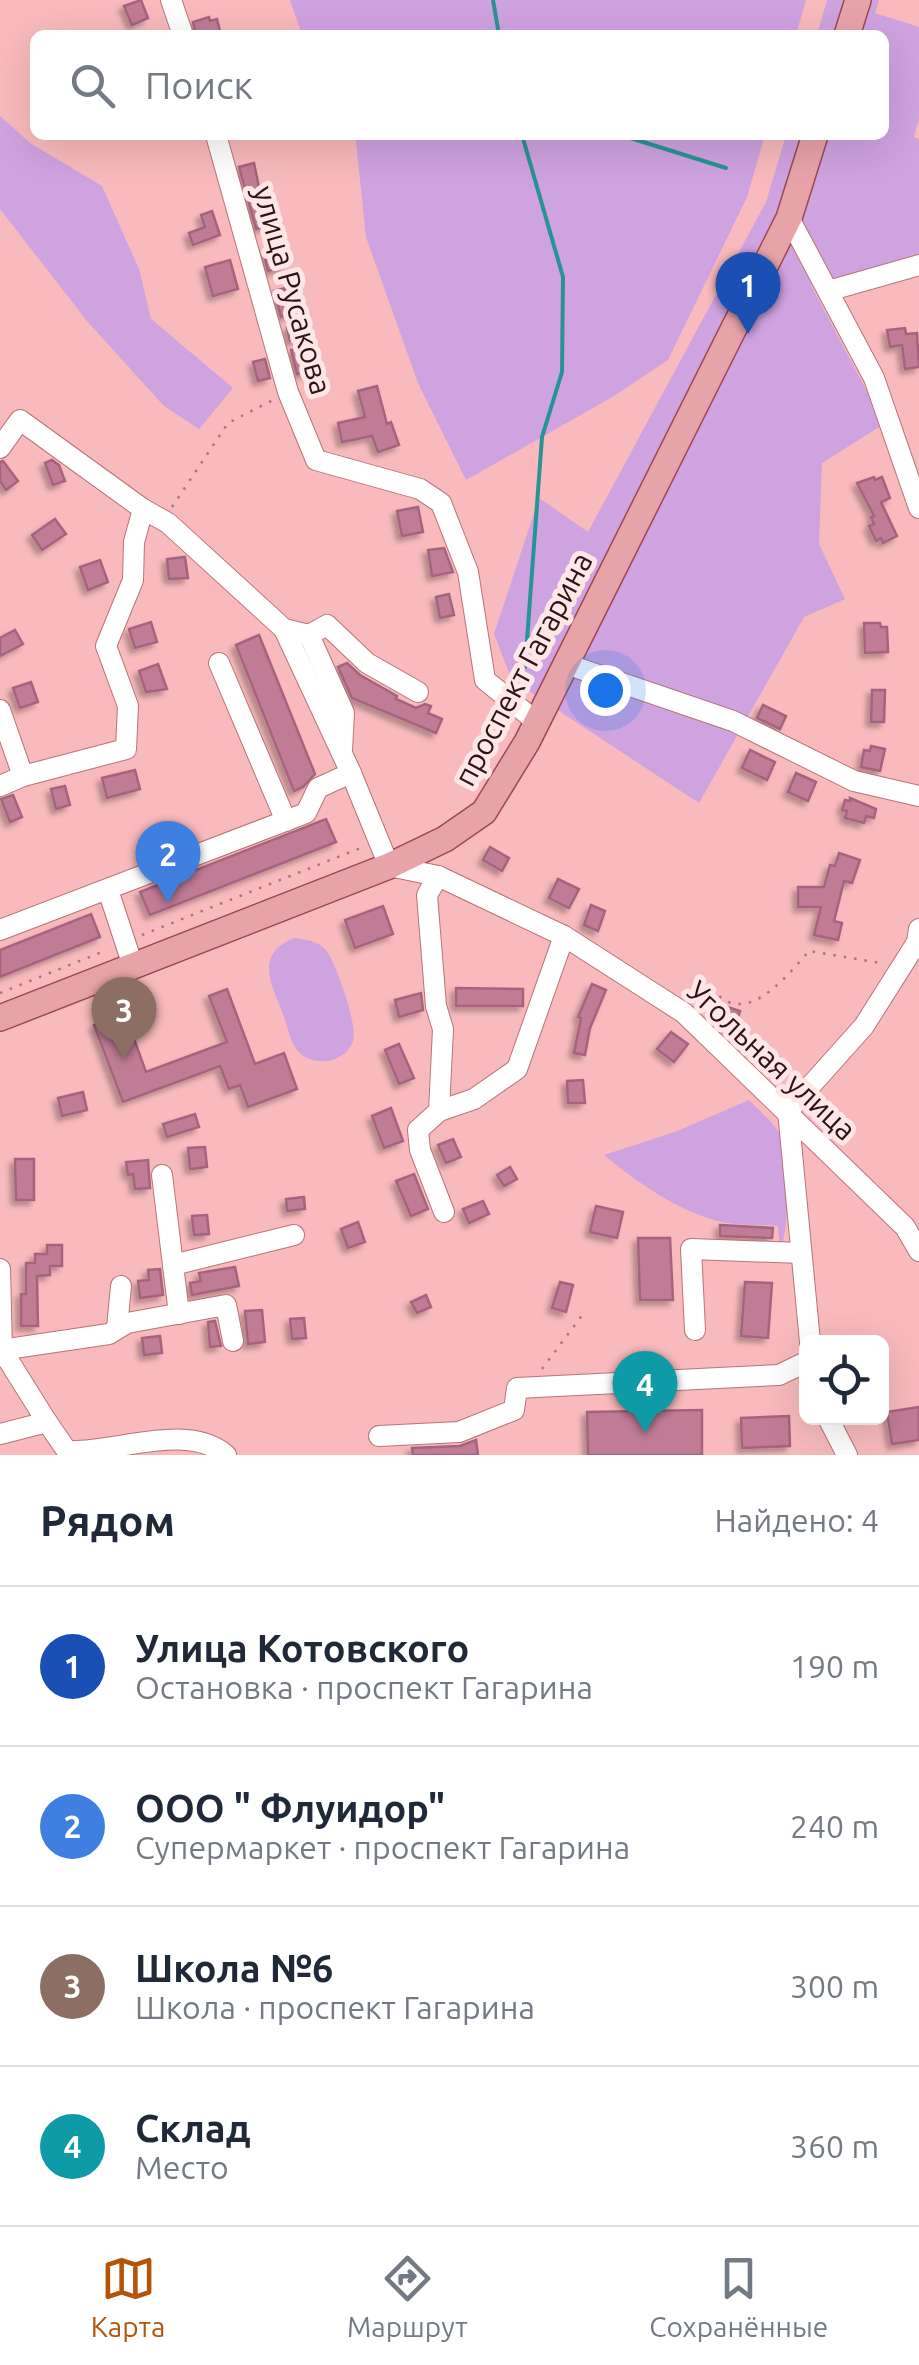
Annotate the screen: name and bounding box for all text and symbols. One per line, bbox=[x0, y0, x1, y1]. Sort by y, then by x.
search box bbox=[30, 30, 889, 140]
icon: search bbox=[65, 58, 120, 113]
text: Поиск bbox=[145, 64, 253, 106]
street label: улица Русакова bbox=[247, 182, 339, 398]
pin: 1 bbox=[716, 252, 780, 334]
street label: проспект Гагарина bbox=[447, 547, 599, 791]
your location bbox=[580, 665, 631, 716]
pin: 2 bbox=[136, 820, 200, 903]
street label: Угольная улица bbox=[681, 973, 863, 1147]
pin: 3 bbox=[92, 976, 156, 1059]
map controls bbox=[799, 1335, 889, 1425]
button: locate bbox=[799, 1335, 889, 1425]
pin: 4 bbox=[612, 1350, 678, 1433]
text: Рядом bbox=[40, 1497, 175, 1544]
text: Найдено: 4 bbox=[714, 1502, 879, 1538]
text: Улица Котовского bbox=[135, 1627, 470, 1669]
text: 1 bbox=[63, 1648, 82, 1684]
text: 190 m bbox=[790, 1648, 879, 1684]
text: Остановка · проспект Гагарина bbox=[135, 1669, 593, 1705]
text: ООО " Флуидор" bbox=[135, 1787, 445, 1829]
text: 2 bbox=[63, 1808, 82, 1844]
text: 240 m bbox=[790, 1808, 879, 1844]
text: Супермаркет · проспект Гагарина bbox=[135, 1829, 630, 1865]
text: Школа №6 bbox=[135, 1947, 333, 1989]
text: 3 bbox=[63, 1968, 82, 2004]
text: 300 m bbox=[790, 1968, 879, 2004]
text: Школа · проспект Гагарина bbox=[135, 1989, 535, 2025]
text: Склад bbox=[135, 2107, 251, 2149]
text: 4 bbox=[63, 2128, 82, 2164]
text: 360 m bbox=[790, 2128, 879, 2164]
text: Место bbox=[135, 2149, 229, 2185]
tab: Карта bbox=[91, 2251, 165, 2342]
tab: Маршрут bbox=[347, 2251, 468, 2342]
tab: Сохранённые bbox=[649, 2251, 828, 2342]

